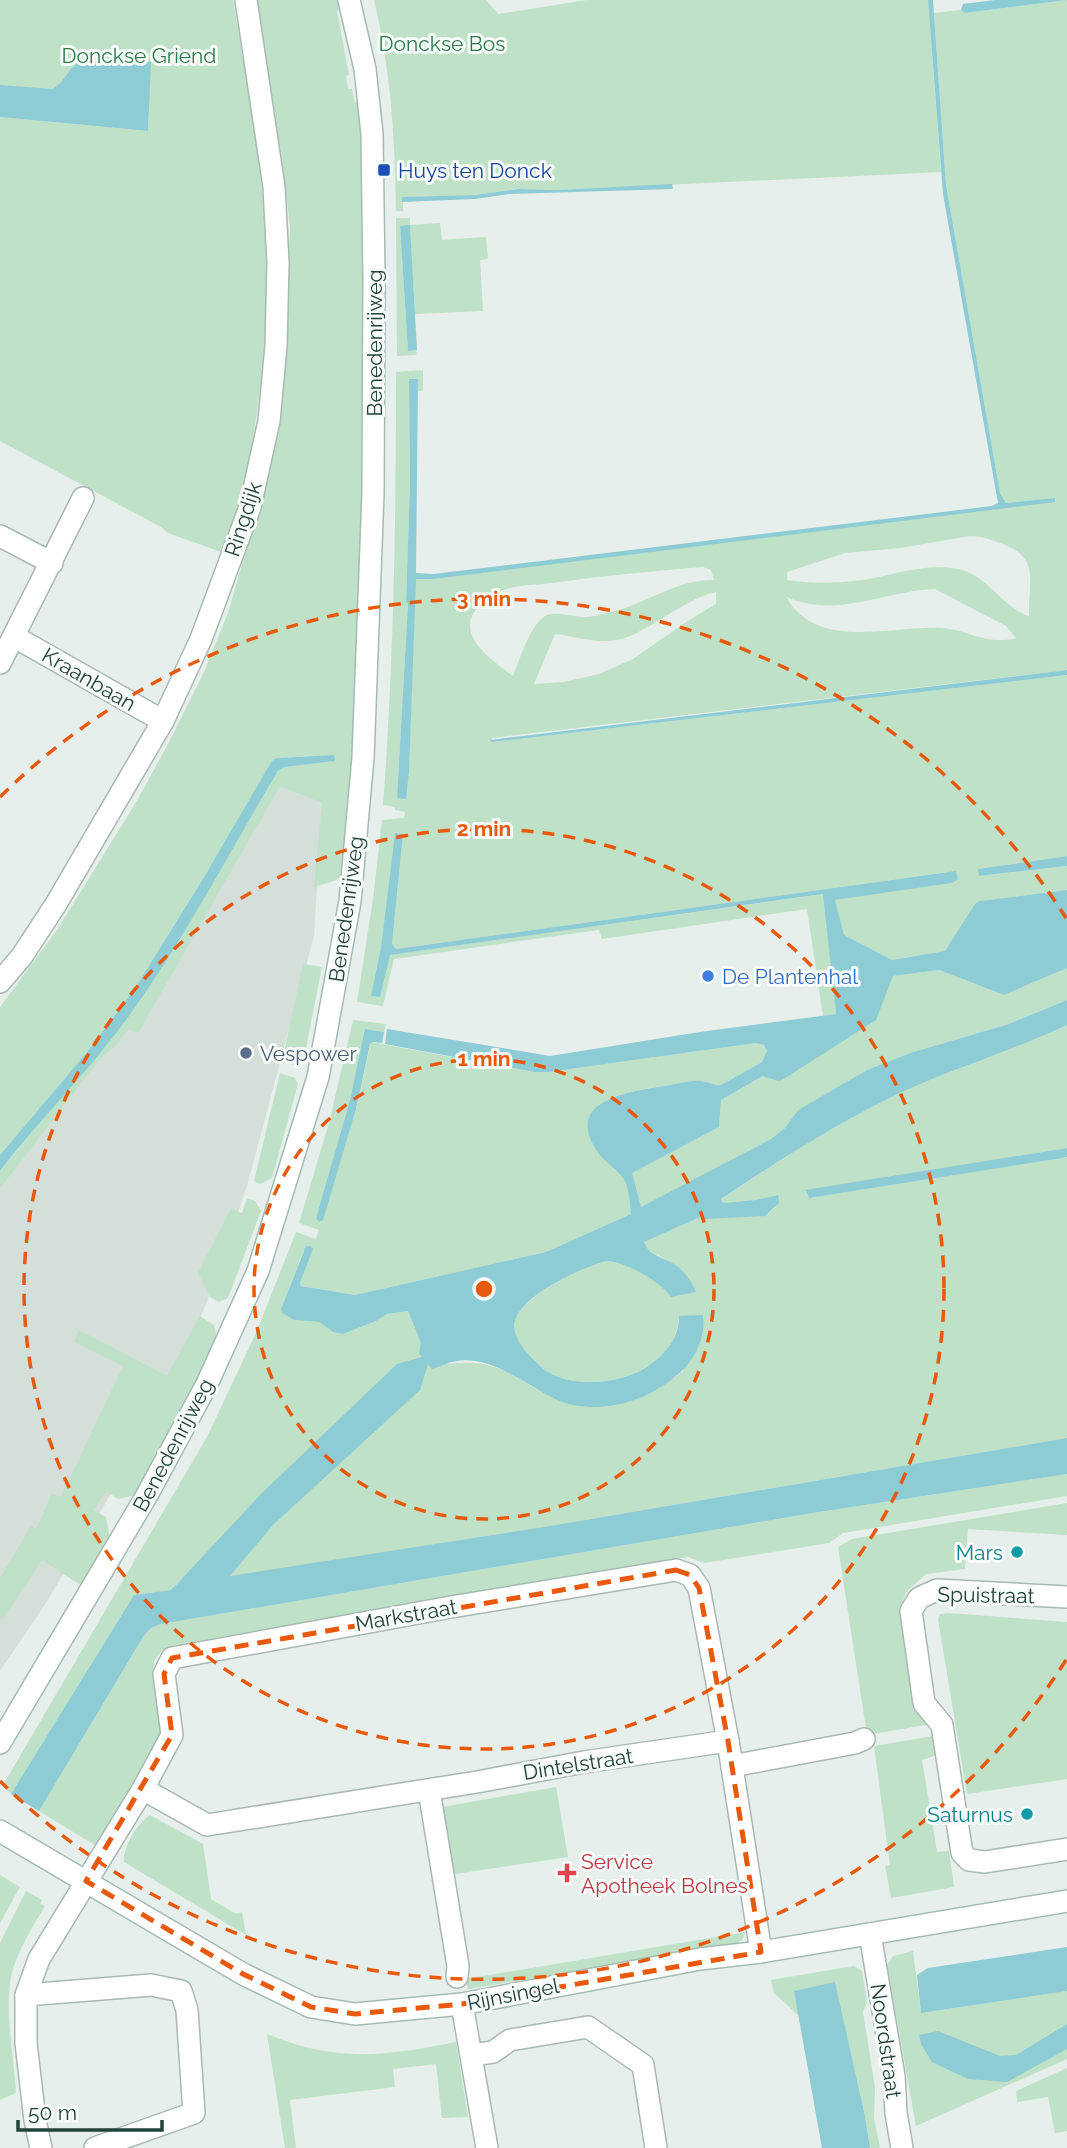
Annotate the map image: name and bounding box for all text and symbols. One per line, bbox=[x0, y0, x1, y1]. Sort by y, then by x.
park label: Donckse Bos bbox=[379, 31, 505, 56]
park label: Donckse Griend bbox=[62, 43, 216, 68]
place label: Huys ten Donck bbox=[398, 158, 552, 183]
marker: Huys ten Donck bbox=[376, 162, 392, 178]
street label: Benedenrijweg bbox=[362, 269, 387, 417]
street label: Ringdijk bbox=[219, 479, 267, 559]
text: 3 min bbox=[457, 586, 511, 611]
street label: Kraanbaan bbox=[38, 642, 140, 716]
text: 2 min bbox=[457, 816, 511, 841]
street label: Benedenrijweg bbox=[323, 834, 369, 984]
place label: De Plantenhal bbox=[722, 964, 858, 989]
marker: De Plantenhal bbox=[700, 968, 716, 984]
place label: Vespower bbox=[260, 1041, 357, 1066]
marker: Vespower bbox=[238, 1045, 254, 1061]
text: 1 min bbox=[457, 1046, 511, 1071]
centre of rings bbox=[472, 1277, 496, 1301]
street label: Benedenrijweg bbox=[127, 1374, 219, 1516]
place label: Mars bbox=[956, 1540, 1003, 1565]
marker: Mars bbox=[1009, 1544, 1025, 1560]
street label: Spuistraat bbox=[937, 1582, 1035, 1608]
street label: Markstraat bbox=[353, 1594, 459, 1636]
street label: Dintelstraat bbox=[521, 1743, 635, 1785]
place label: Saturnus bbox=[927, 1802, 1013, 1827]
marker: Saturnus bbox=[1019, 1806, 1035, 1822]
place label: Service Apotheek Bolnes bbox=[581, 1849, 748, 1898]
marker: Service Apotheek Bolnes bbox=[559, 1865, 575, 1881]
street label: Rijnsingel bbox=[465, 1973, 561, 2015]
street label: Noordstraat bbox=[866, 1982, 906, 2100]
scale bar bbox=[18, 2088, 161, 2132]
text: 50 m bbox=[28, 2100, 77, 2125]

